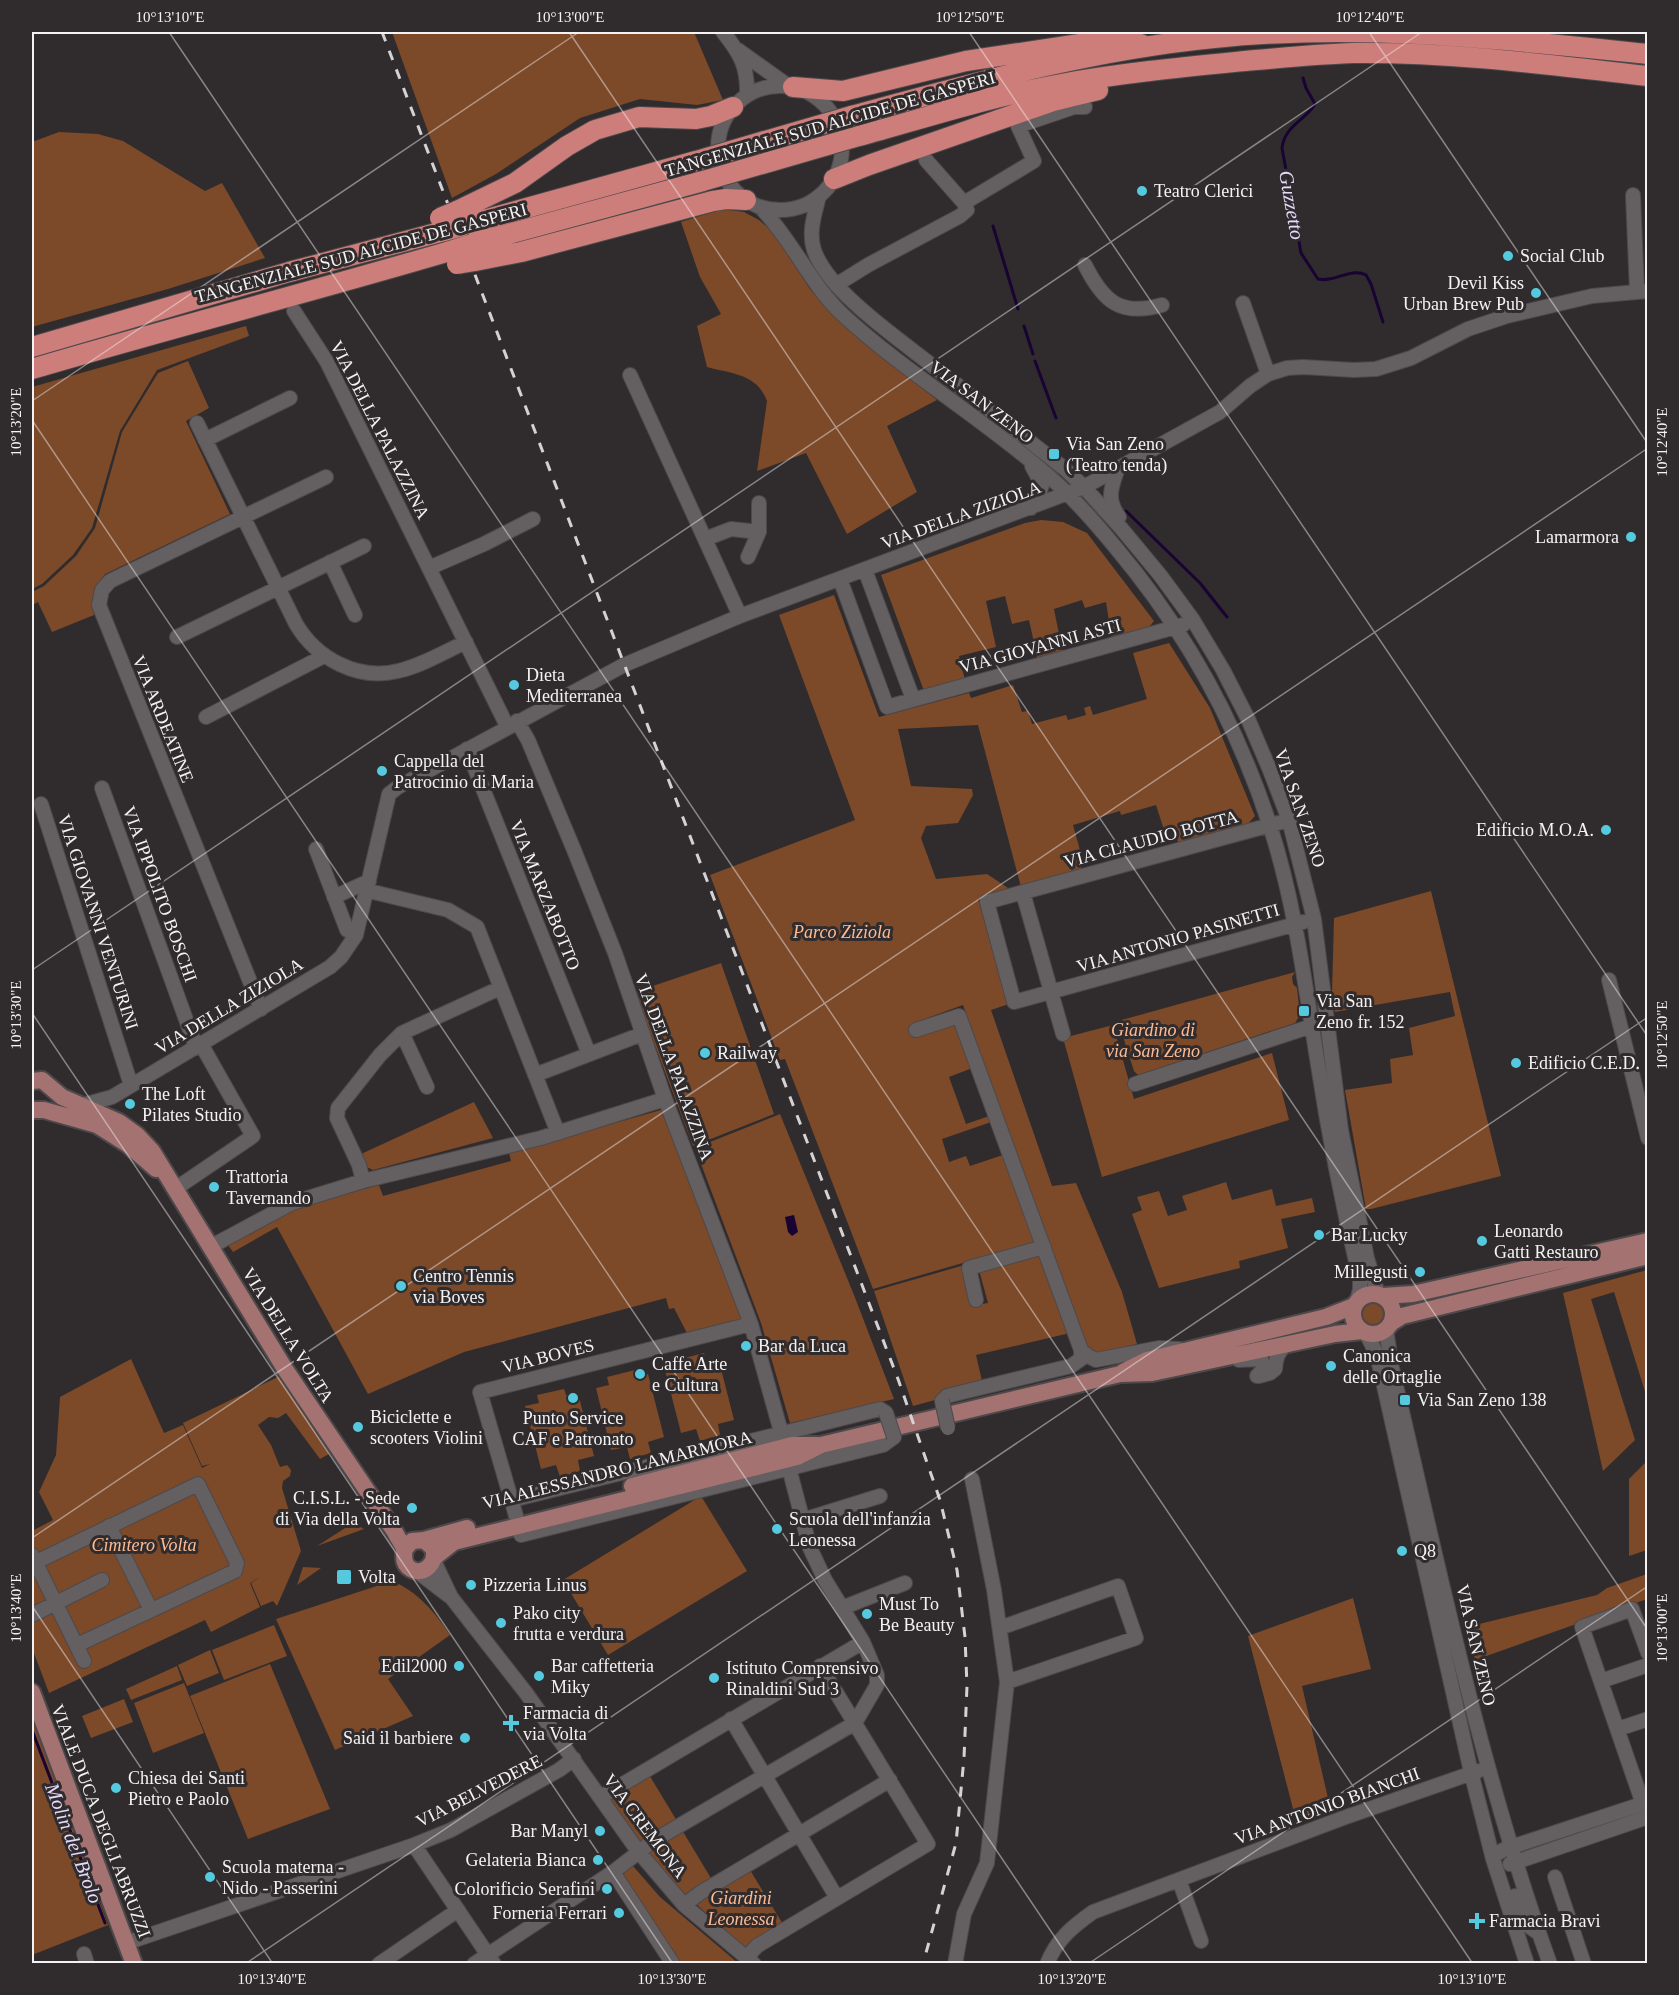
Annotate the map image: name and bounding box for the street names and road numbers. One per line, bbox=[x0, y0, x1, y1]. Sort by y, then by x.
street label: TANGENZIALE SUD ALCIDE DE GASPERI bbox=[663, 67, 997, 181]
street label: TANGENZIALE SUD ALCIDE DE GASPERI bbox=[193, 199, 529, 307]
street label: VIA DELLA PALAZZINA bbox=[326, 338, 434, 522]
street label: VIA SAN ZENO bbox=[926, 357, 1038, 447]
street label: VIA DELLA ZIZIOLA bbox=[878, 477, 1044, 553]
street label: VIA GIOVANNI ASTI bbox=[957, 615, 1123, 677]
street label: VIA ARDEATINE bbox=[128, 652, 198, 786]
street label: VIA SAN ZENO bbox=[1270, 746, 1330, 870]
street label: VIA IPPOLITO BOSCHI bbox=[119, 803, 201, 985]
street label: VIA CLAUDIO BOTTA bbox=[1062, 806, 1240, 872]
street label: VIA GIOVANNI VENTURINI bbox=[54, 812, 142, 1032]
street label: VIA MARZABOTTO bbox=[506, 817, 584, 973]
street label: VIA ANTONIO PASINETTI bbox=[1074, 899, 1282, 977]
street label: VIA DELLA ZIZIOLA bbox=[151, 954, 307, 1058]
street label: VIA DELLA PALAZZINA bbox=[631, 971, 717, 1163]
street label: VIA DELLA VOLTA bbox=[238, 1264, 338, 1406]
street label: VIA BOVES bbox=[500, 1335, 596, 1377]
street label: VIA ALESSANDRO LAMARMORA bbox=[480, 1427, 754, 1513]
street label: VIA SAN ZENO bbox=[1452, 1582, 1500, 1708]
street label: VIALE DUCA DEGLI ABRUZZI bbox=[47, 1701, 155, 1941]
street label: VIA BELVEDERE bbox=[413, 1751, 545, 1831]
street label: VIA ANTONIO BIANCHI bbox=[1232, 1763, 1422, 1849]
street label: VIA CREMONA bbox=[599, 1770, 691, 1882]

